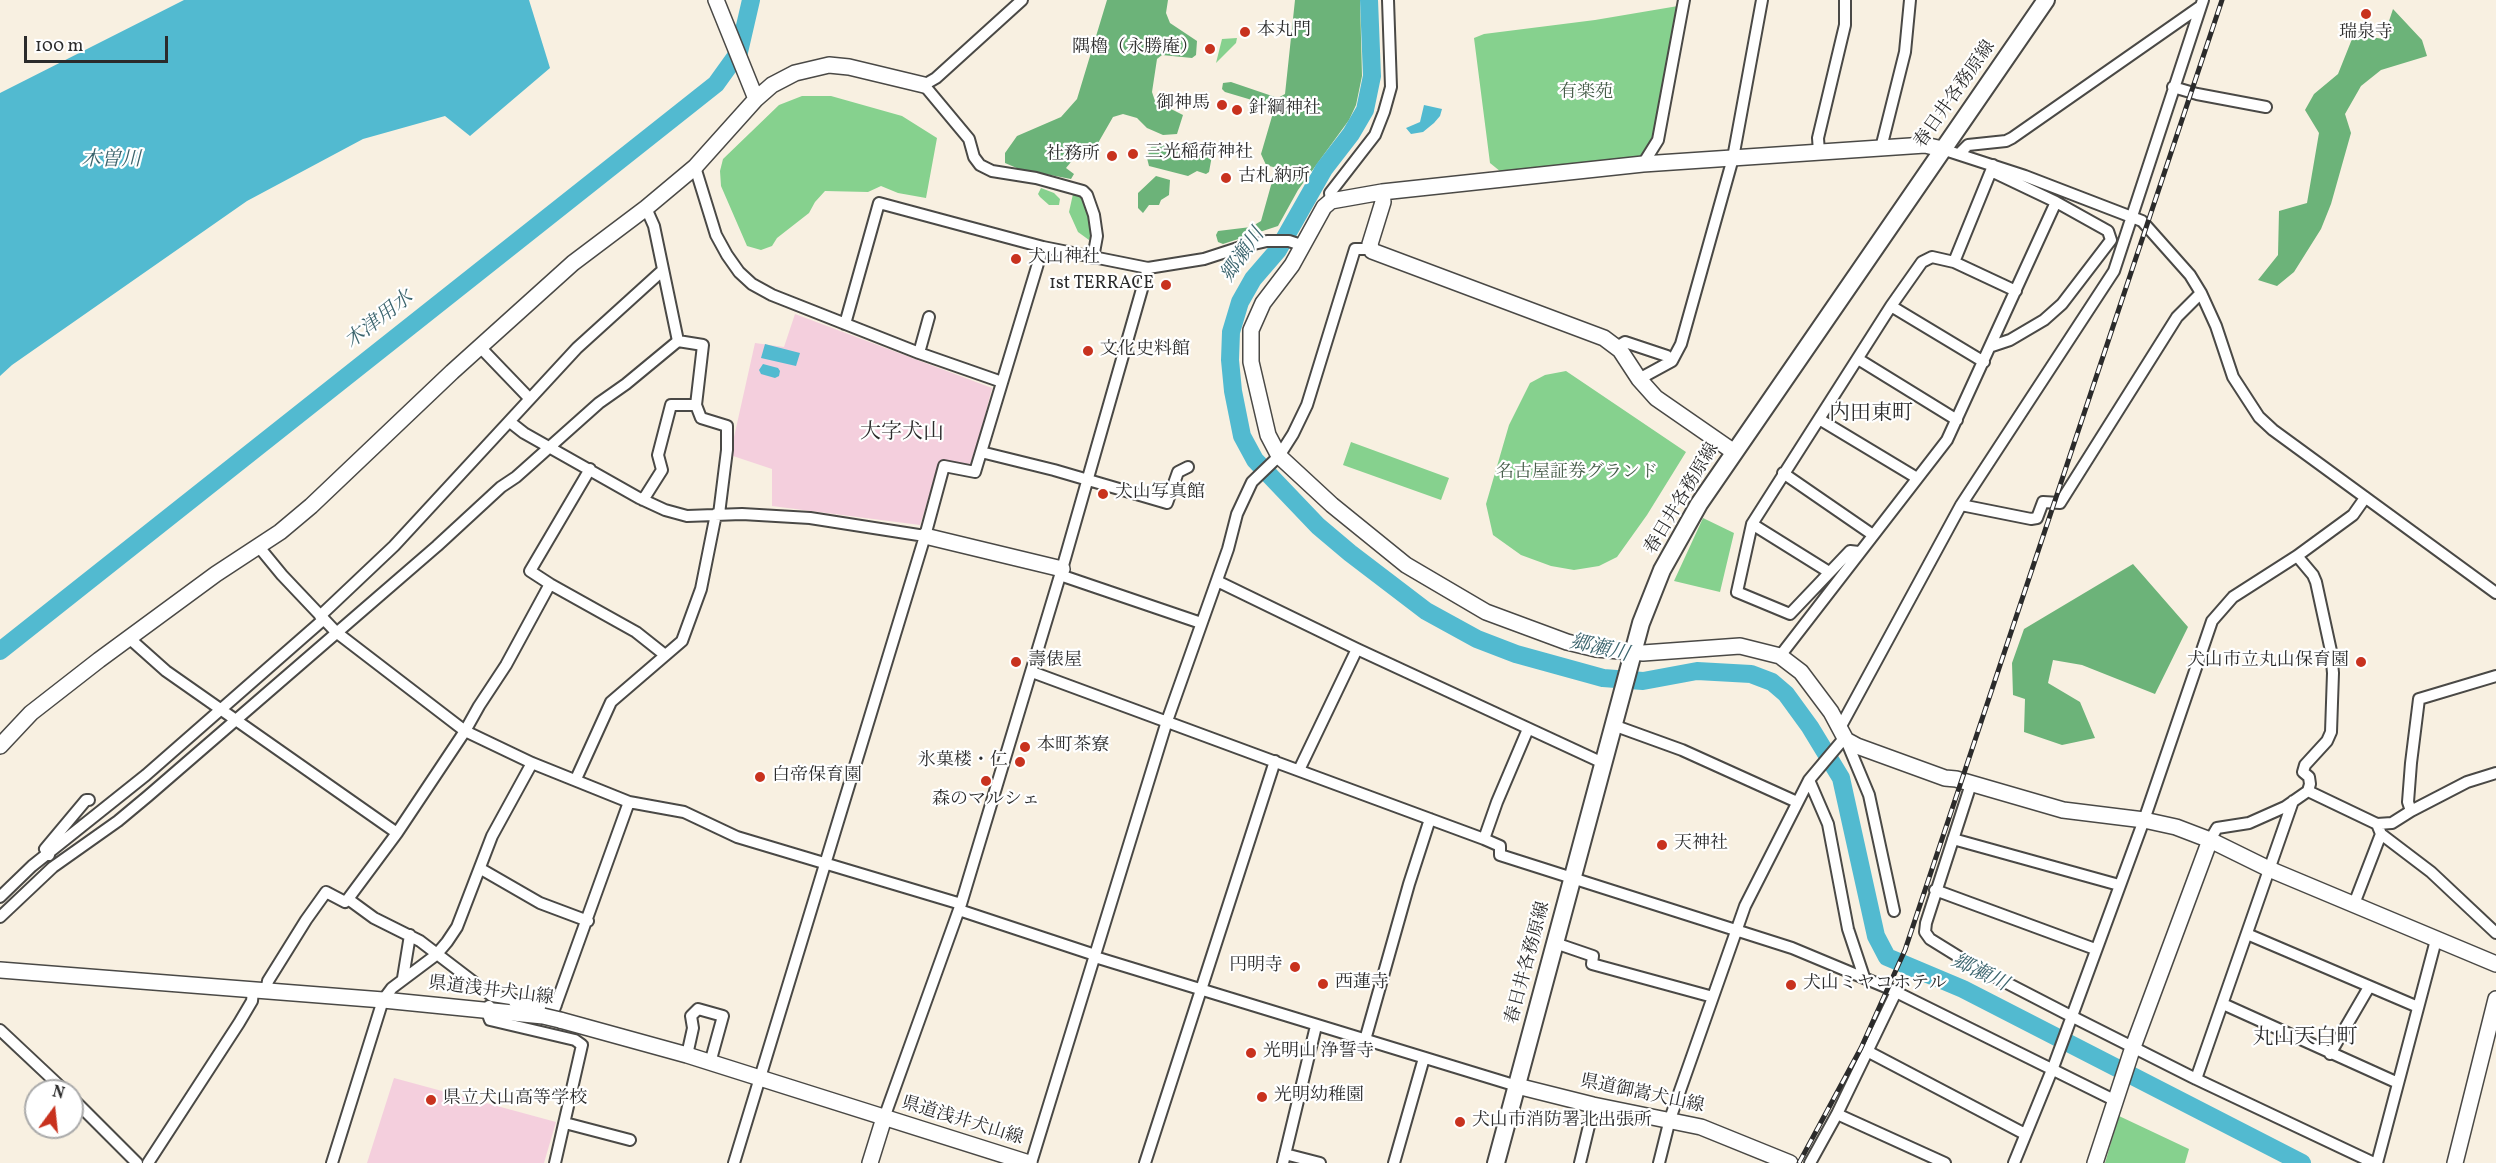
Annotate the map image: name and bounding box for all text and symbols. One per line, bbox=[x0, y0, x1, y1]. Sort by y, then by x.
marker: 瑞泉寺 bbox=[2359, 7, 2373, 21]
place label: 本丸門 bbox=[1257, 21, 1311, 43]
place label: 瑞泉寺 bbox=[2339, 23, 2393, 45]
scale bar bbox=[27, 24, 171, 62]
marker: 本丸門 bbox=[1238, 25, 1252, 39]
text: 100 m bbox=[35, 34, 84, 59]
street label: 春日井各務原線 bbox=[1911, 37, 2001, 153]
place label: 隅櫓（永勝庵） bbox=[1072, 38, 1198, 60]
marker: 隅櫓（永勝庵） bbox=[1203, 42, 1217, 56]
park label: 有楽苑 bbox=[1559, 83, 1613, 105]
place label: 御神馬 bbox=[1156, 94, 1210, 116]
marker: 御神馬 bbox=[1215, 98, 1229, 112]
place label: 針綱神社 bbox=[1249, 99, 1321, 121]
marker: 針綱神社 bbox=[1230, 103, 1244, 117]
place label: 三光稲荷神社 bbox=[1145, 143, 1253, 165]
place label: 社務所 bbox=[1046, 145, 1100, 167]
marker: 三光稲荷神社 bbox=[1126, 147, 1140, 161]
water label: 木曽川 bbox=[81, 149, 141, 173]
marker: 社務所 bbox=[1105, 149, 1119, 163]
place label: 古札納所 bbox=[1238, 167, 1310, 189]
marker: 古札納所 bbox=[1219, 171, 1233, 185]
water label: 郷瀬川 bbox=[1217, 225, 1271, 287]
place label: 犬山神社 bbox=[1028, 248, 1100, 270]
marker: 犬山神社 bbox=[1009, 252, 1023, 266]
place label: 1st TERRACE bbox=[1049, 274, 1154, 296]
marker: 1st TERRACE bbox=[1159, 278, 1173, 292]
water label: 木津用水 bbox=[341, 287, 419, 355]
place label: 文化史料館 bbox=[1100, 340, 1190, 362]
marker: 文化史料館 bbox=[1081, 344, 1095, 358]
district label: 内田東町 bbox=[1829, 402, 1913, 428]
district label: 大字犬山 bbox=[860, 421, 944, 447]
street label: 春日井各務原線 bbox=[1641, 439, 1725, 559]
park label: 名古屋証券グランド bbox=[1496, 463, 1658, 485]
place label: 犬山写真館 bbox=[1115, 483, 1205, 505]
marker: 犬山写真館 bbox=[1096, 487, 1110, 501]
water label: 郷瀬川 bbox=[1567, 632, 1631, 668]
place label: 壽俵屋 bbox=[1028, 651, 1082, 673]
place label: 犬山市立丸山保育園 bbox=[2187, 651, 2349, 673]
marker: 壽俵屋 bbox=[1009, 655, 1023, 669]
marker: 犬山市立丸山保育園 bbox=[2354, 655, 2368, 669]
place label: 本町茶寮 bbox=[1037, 736, 1109, 758]
marker: 本町茶寮 bbox=[1018, 740, 1032, 754]
place label: 氷菓楼・仁 bbox=[918, 751, 1008, 773]
marker: 氷菓楼・仁 bbox=[1013, 755, 1027, 769]
place label: 白帝保育園 bbox=[772, 766, 862, 788]
marker: 白帝保育園 bbox=[753, 770, 767, 784]
marker: 森のマルシェ bbox=[979, 774, 993, 788]
place label: 森のマルシェ bbox=[932, 790, 1040, 812]
place label: 天神社 bbox=[1674, 834, 1728, 856]
marker: 天神社 bbox=[1655, 838, 1669, 852]
street label: 春日井各務原線 bbox=[1502, 899, 1556, 1027]
water label: 郷瀬川 bbox=[1947, 950, 2011, 998]
place label: 円明寺 bbox=[1229, 956, 1283, 978]
marker: 円明寺 bbox=[1288, 960, 1302, 974]
place label: 西蓮寺 bbox=[1335, 973, 1389, 995]
street label: 県道浅井犬山線 bbox=[427, 974, 555, 1010]
place label: 犬山ミヤコホテル bbox=[1803, 974, 1947, 996]
marker: 西蓮寺 bbox=[1316, 977, 1330, 991]
marker: 犬山ミヤコホテル bbox=[1784, 978, 1798, 992]
district label: 丸山天白町 bbox=[2253, 1026, 2357, 1052]
place label: 光明山 浄誓寺 bbox=[1263, 1042, 1375, 1064]
marker: 光明山 浄誓寺 bbox=[1244, 1046, 1258, 1060]
street label: 県道御嵩犬山線 bbox=[1578, 1071, 1706, 1119]
north arrow bbox=[24, 1079, 84, 1139]
text: N bbox=[50, 1081, 67, 1106]
place label: 光明幼稚園 bbox=[1274, 1086, 1364, 1108]
place label: 県立犬山高等学校 bbox=[443, 1089, 587, 1111]
marker: 光明幼稚園 bbox=[1255, 1090, 1269, 1104]
marker: 県立犬山高等学校 bbox=[424, 1093, 438, 1107]
street label: 県道浅井犬山線 bbox=[899, 1093, 1025, 1151]
place label: 犬山市消防署北出張所 bbox=[1472, 1111, 1652, 1133]
marker: 犬山市消防署北出張所 bbox=[1453, 1115, 1467, 1129]

